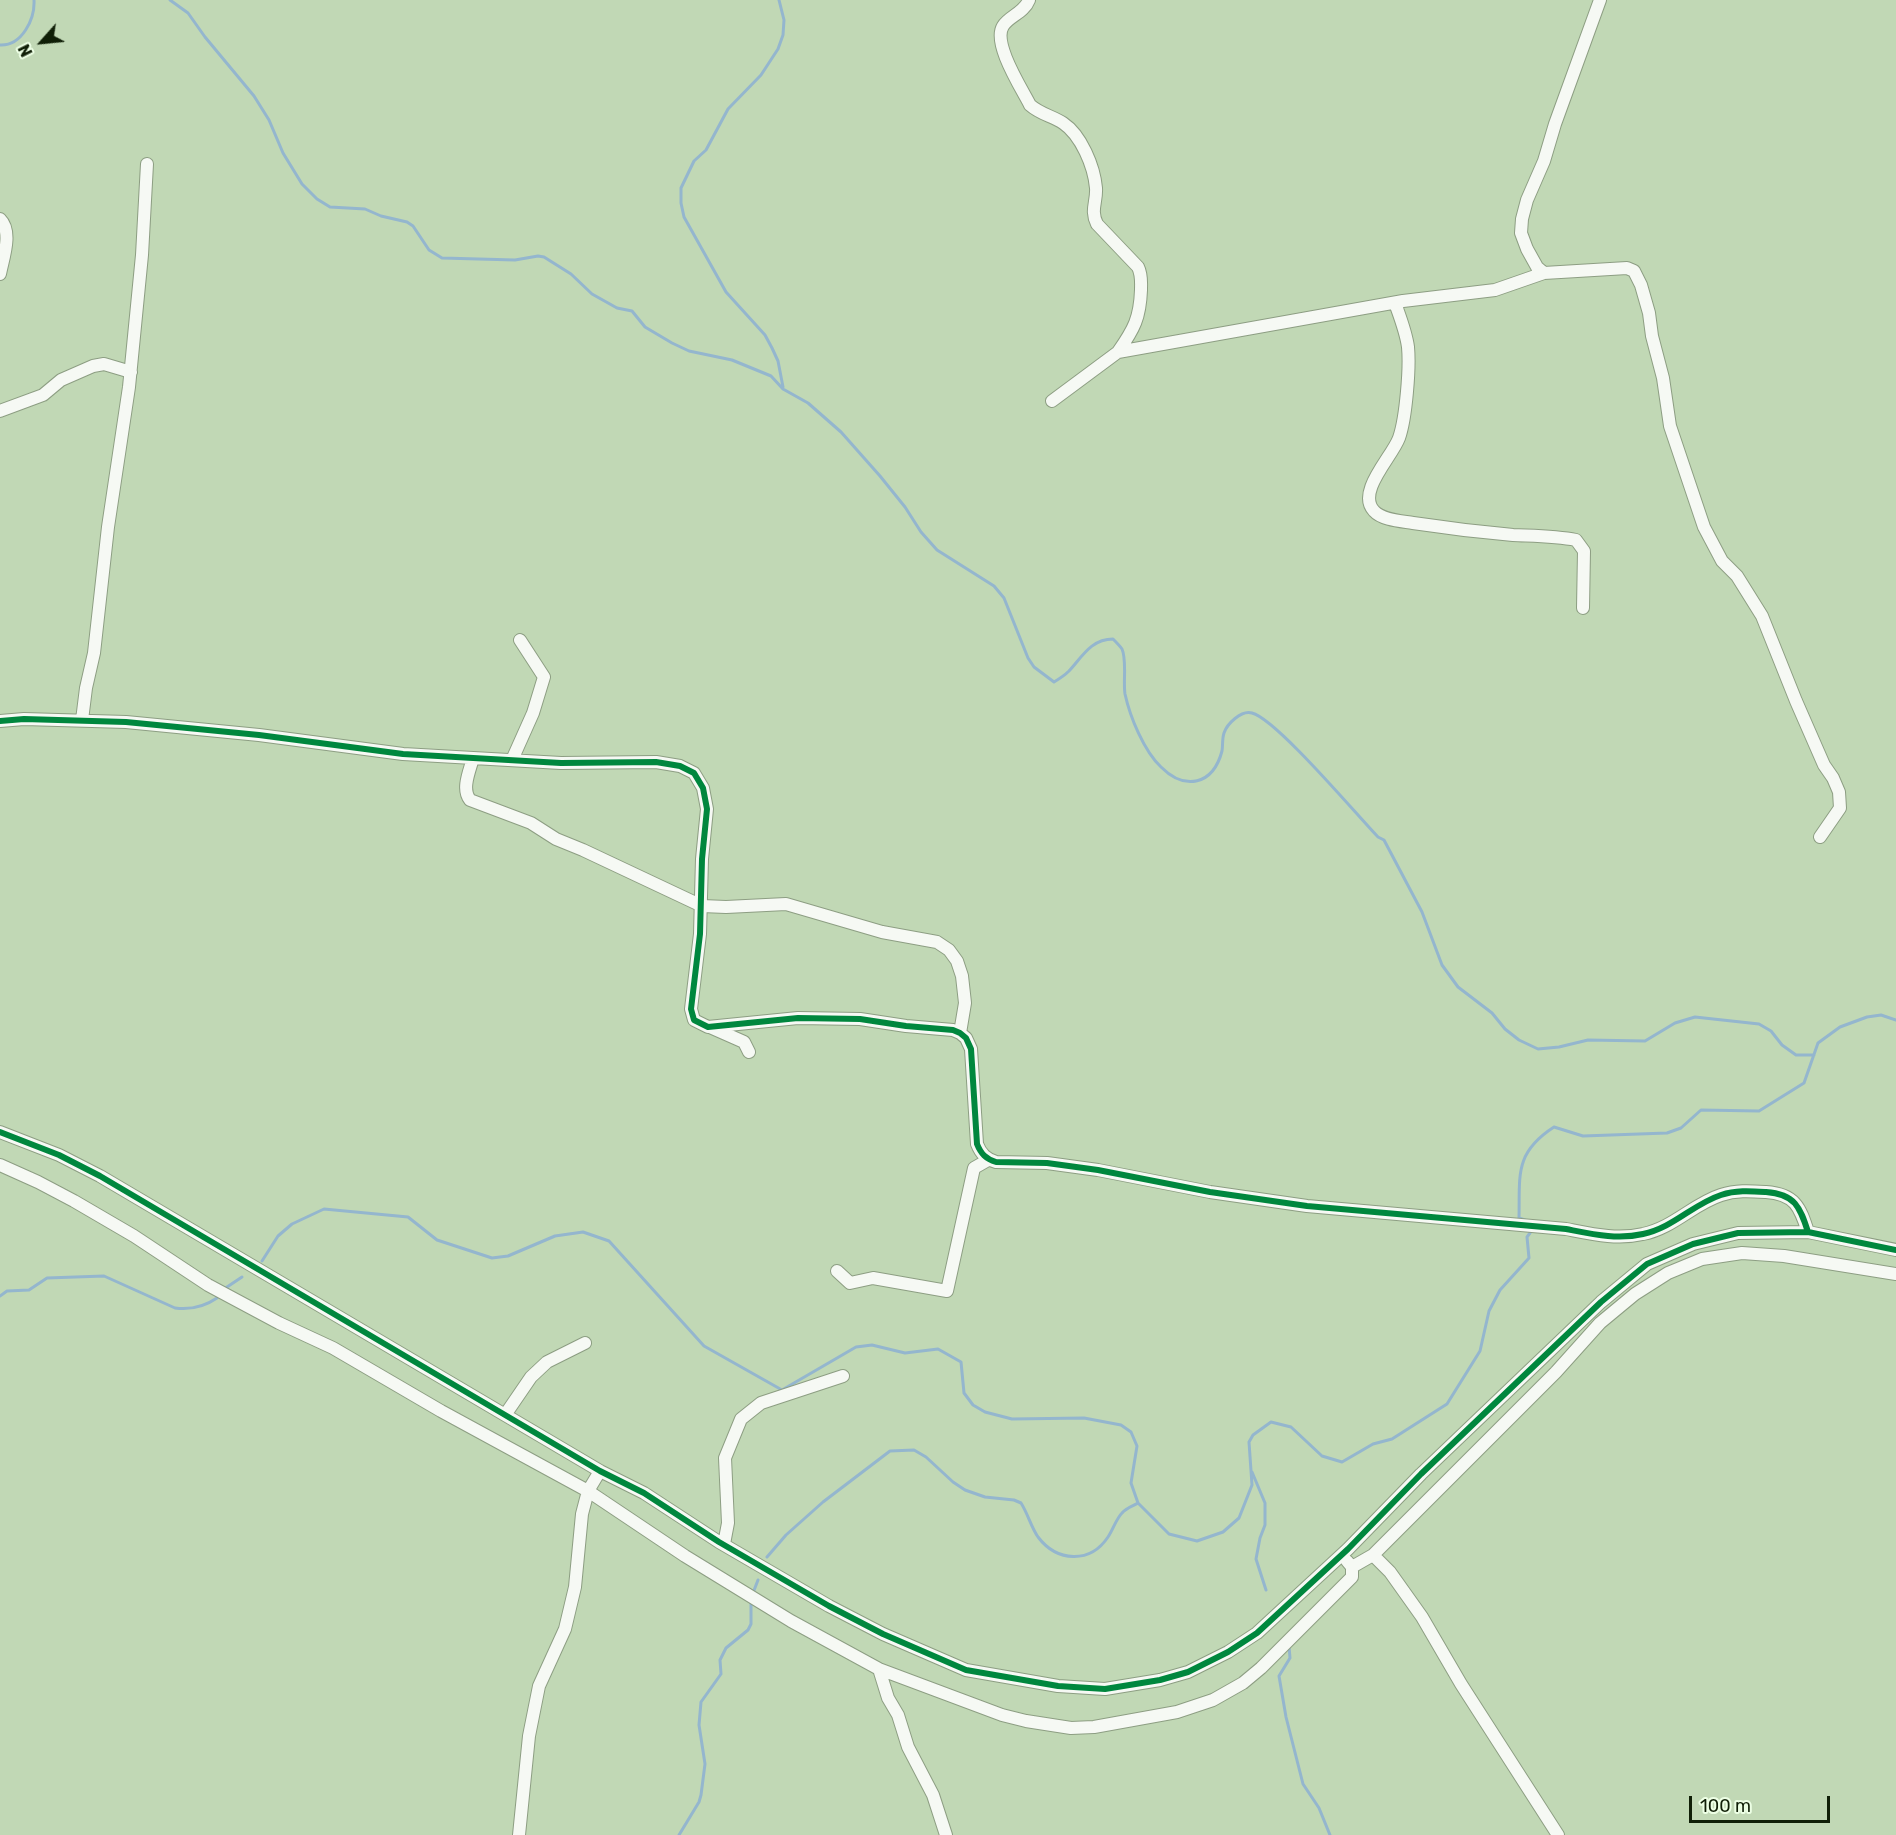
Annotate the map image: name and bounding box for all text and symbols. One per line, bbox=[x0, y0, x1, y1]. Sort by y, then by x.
north arrow bbox=[12, 12, 72, 72]
text: N bbox=[14, 41, 37, 60]
scale bar bbox=[1692, 1784, 1833, 1822]
text: 100 m bbox=[1700, 1795, 1751, 1817]

